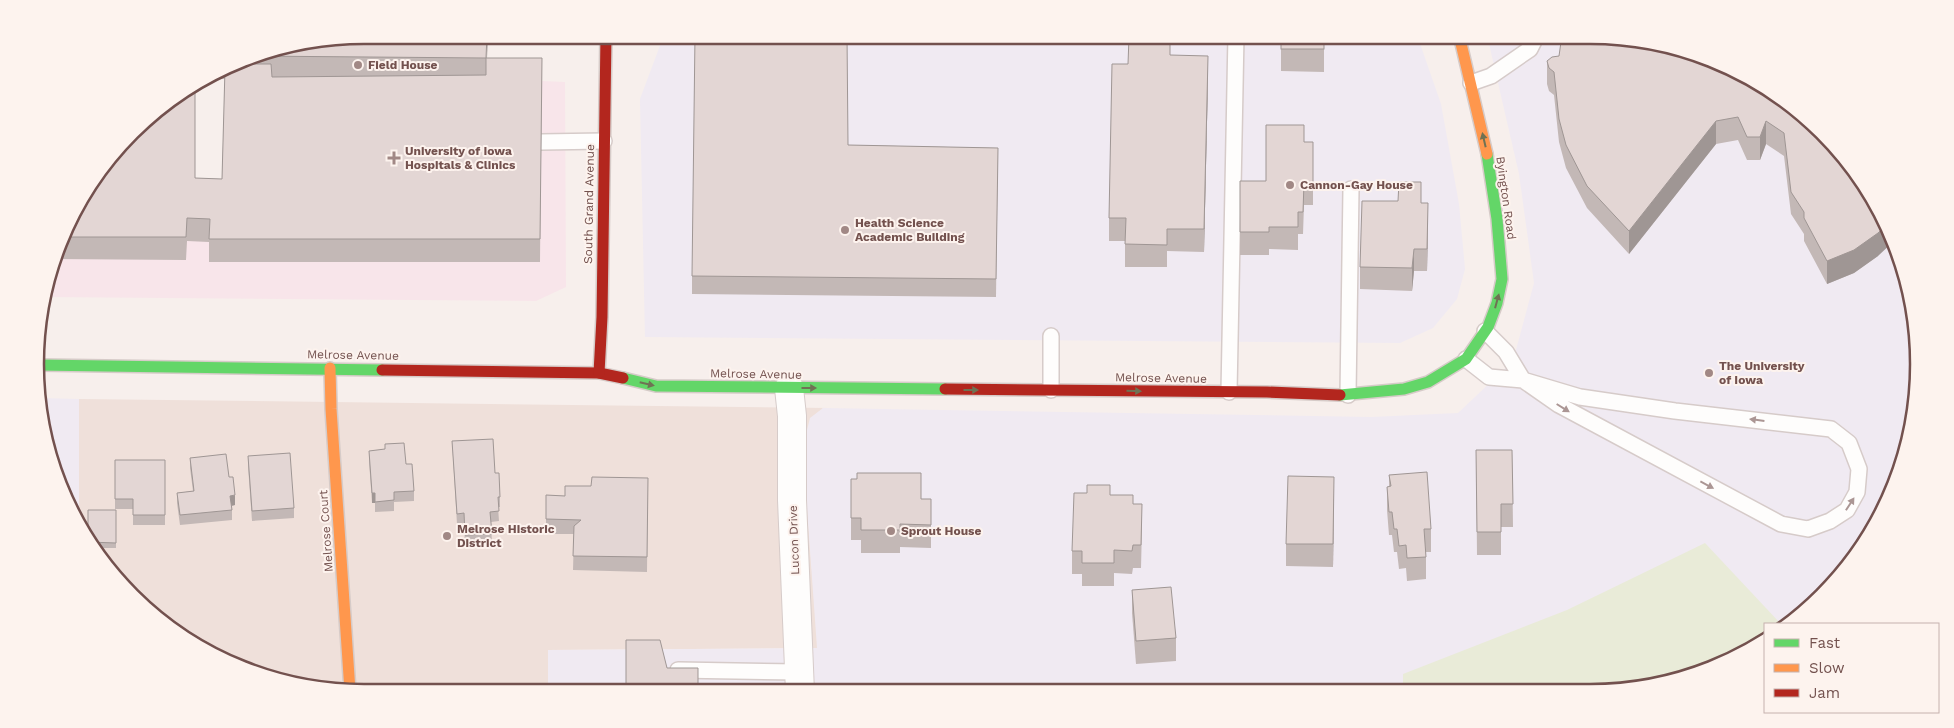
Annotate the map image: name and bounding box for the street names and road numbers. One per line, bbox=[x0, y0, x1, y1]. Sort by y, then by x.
street label: South Grand Avenue bbox=[581, 144, 597, 264]
street label: Byington Road bbox=[1493, 155, 1519, 241]
street label: Melrose Avenue bbox=[307, 347, 399, 363]
street label: Melrose Avenue bbox=[710, 366, 802, 382]
street label: Melrose Avenue bbox=[1115, 370, 1207, 386]
street label: Melrose Court bbox=[316, 489, 336, 573]
street label: Lucon Drive bbox=[786, 505, 802, 575]

